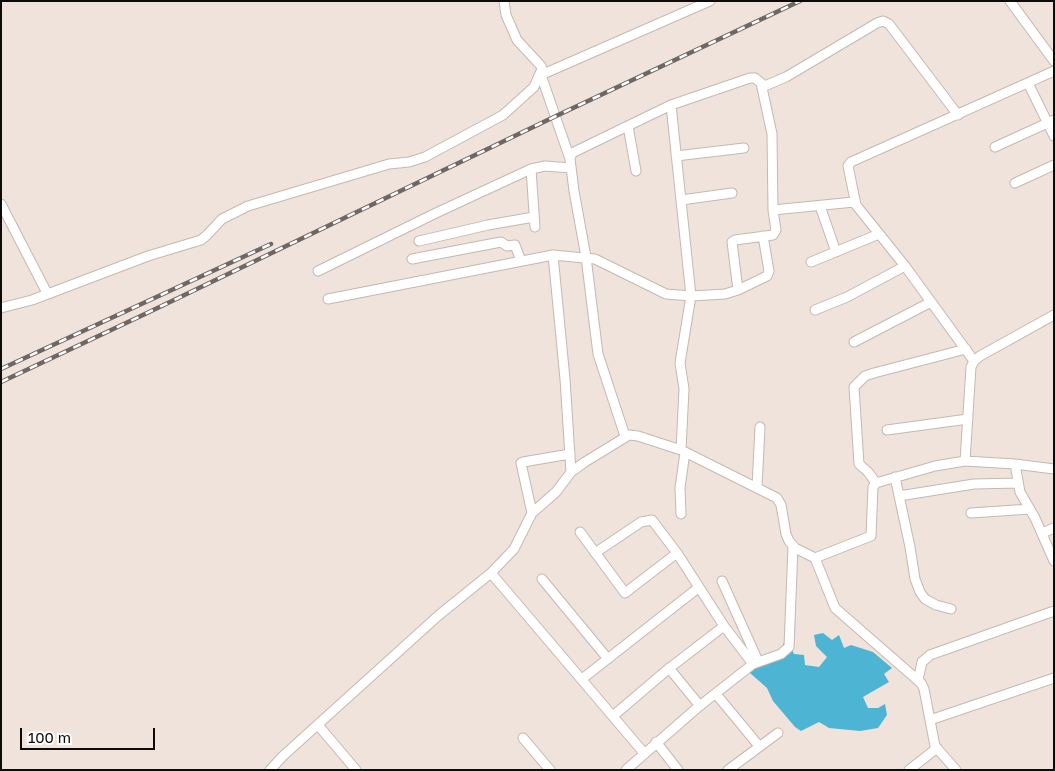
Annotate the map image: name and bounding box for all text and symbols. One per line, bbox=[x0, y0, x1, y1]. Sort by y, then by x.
scale bar bbox=[22, 718, 158, 750]
text: 100 m bbox=[28, 728, 71, 746]

